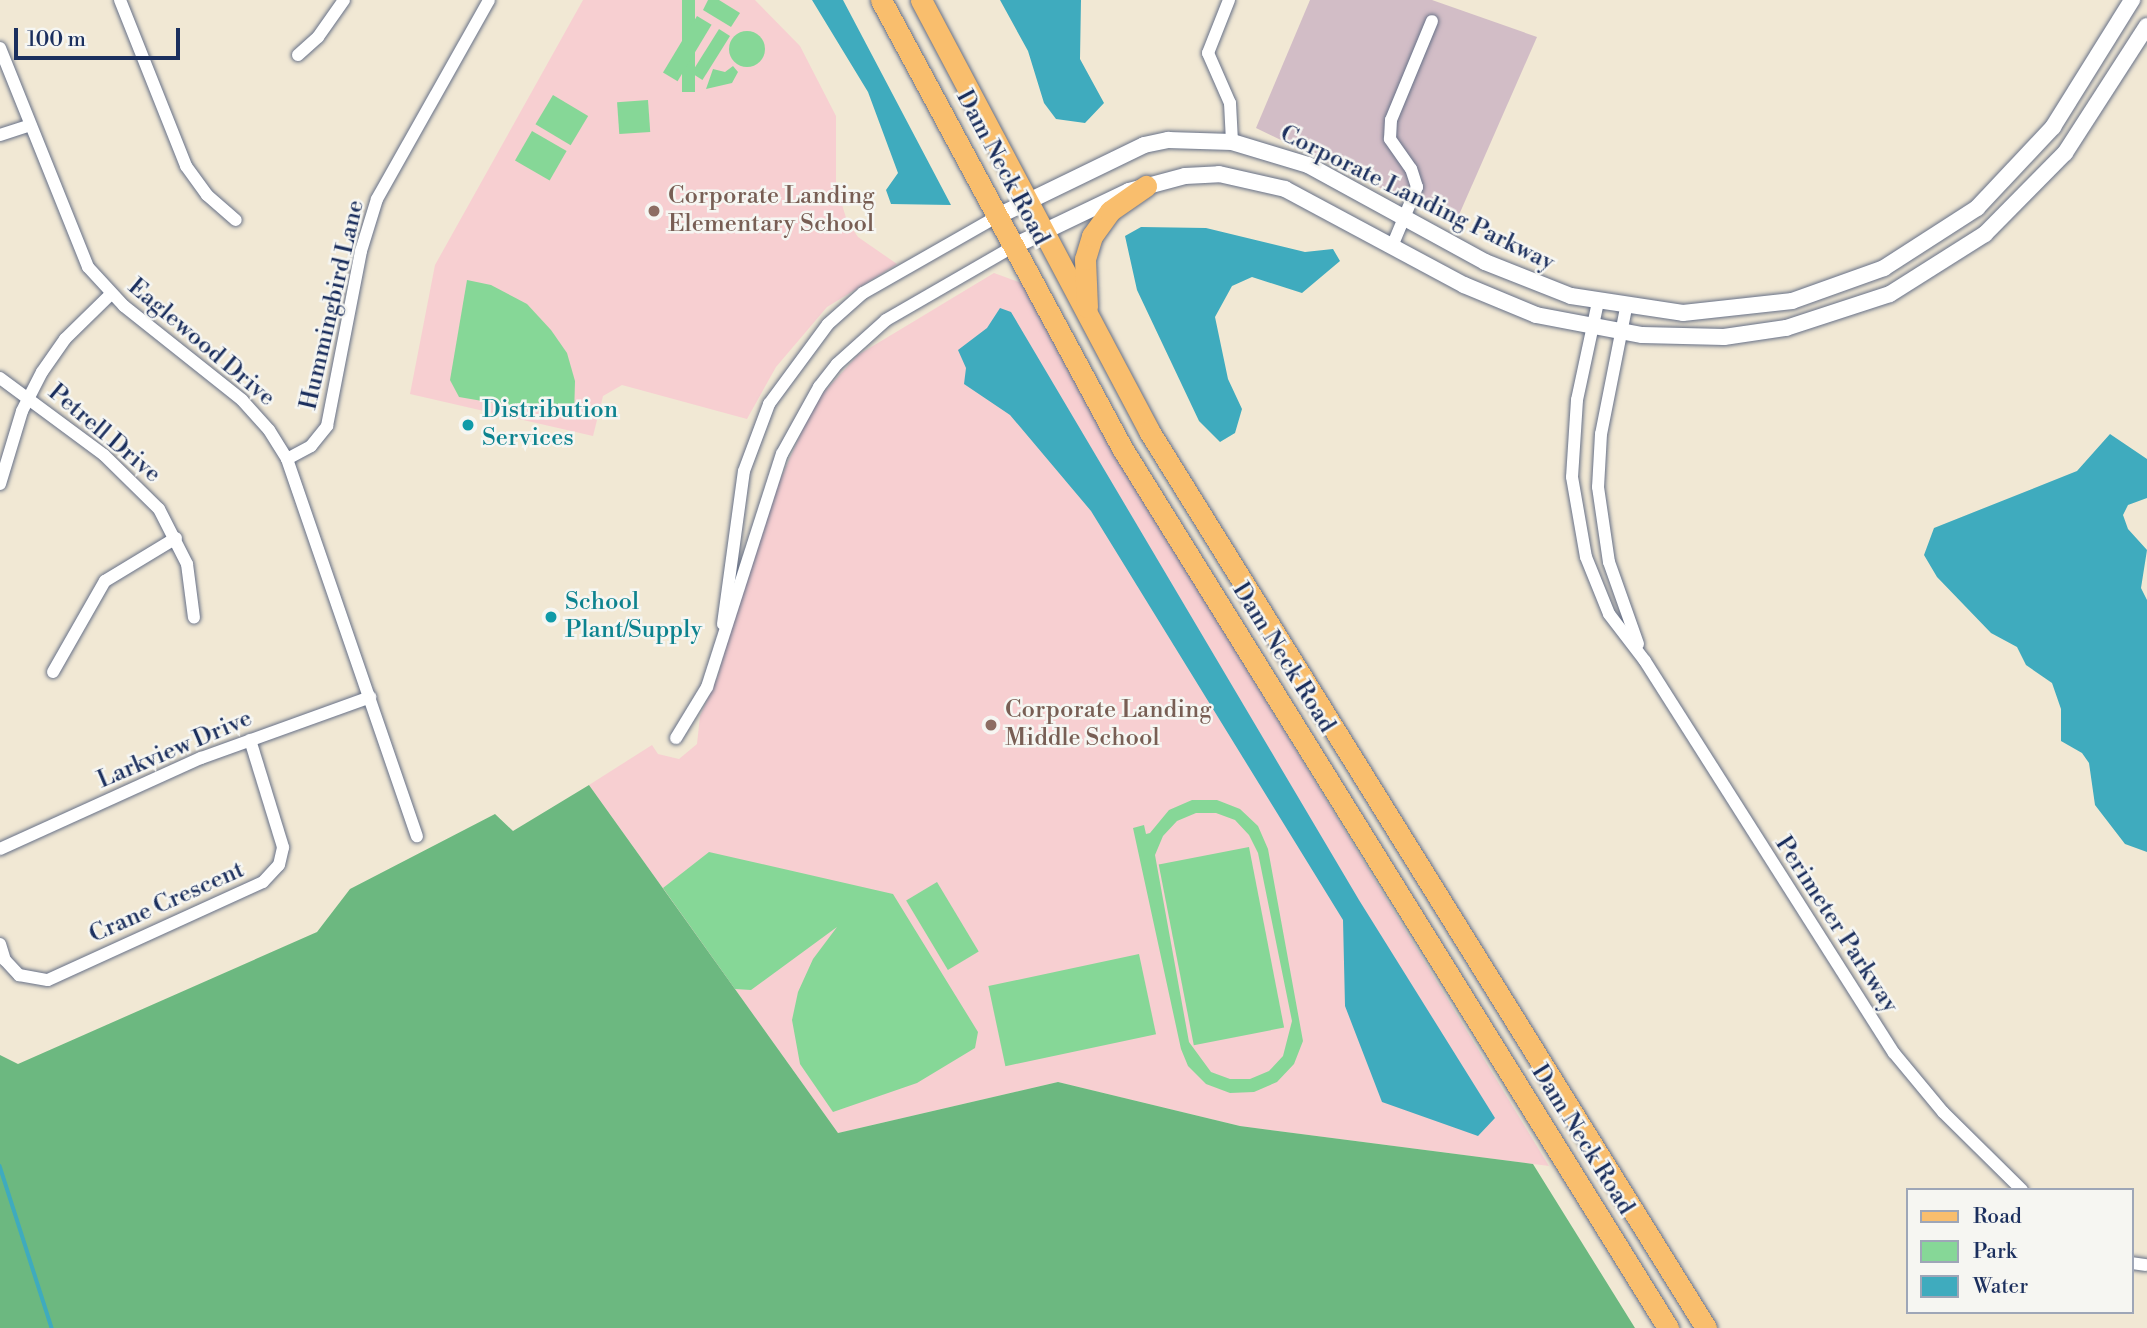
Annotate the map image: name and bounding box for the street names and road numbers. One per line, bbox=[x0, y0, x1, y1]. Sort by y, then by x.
street label: Dam Neck Road bbox=[949, 85, 1055, 251]
street label: Corporate Landing Parkway bbox=[1275, 120, 1559, 278]
street label: Hummingbird Lane bbox=[295, 197, 371, 413]
street label: Eaglewood Drive bbox=[122, 273, 280, 413]
street label: Petrell Drive bbox=[42, 379, 166, 489]
street label: Dam Neck Road bbox=[1225, 578, 1341, 738]
street label: Larkview Drive bbox=[93, 704, 257, 796]
street label: Perimeter Parkway bbox=[1768, 831, 1904, 1019]
street label: Crane Crescent bbox=[85, 856, 249, 950]
street label: Dam Neck Road bbox=[1524, 1060, 1640, 1220]

